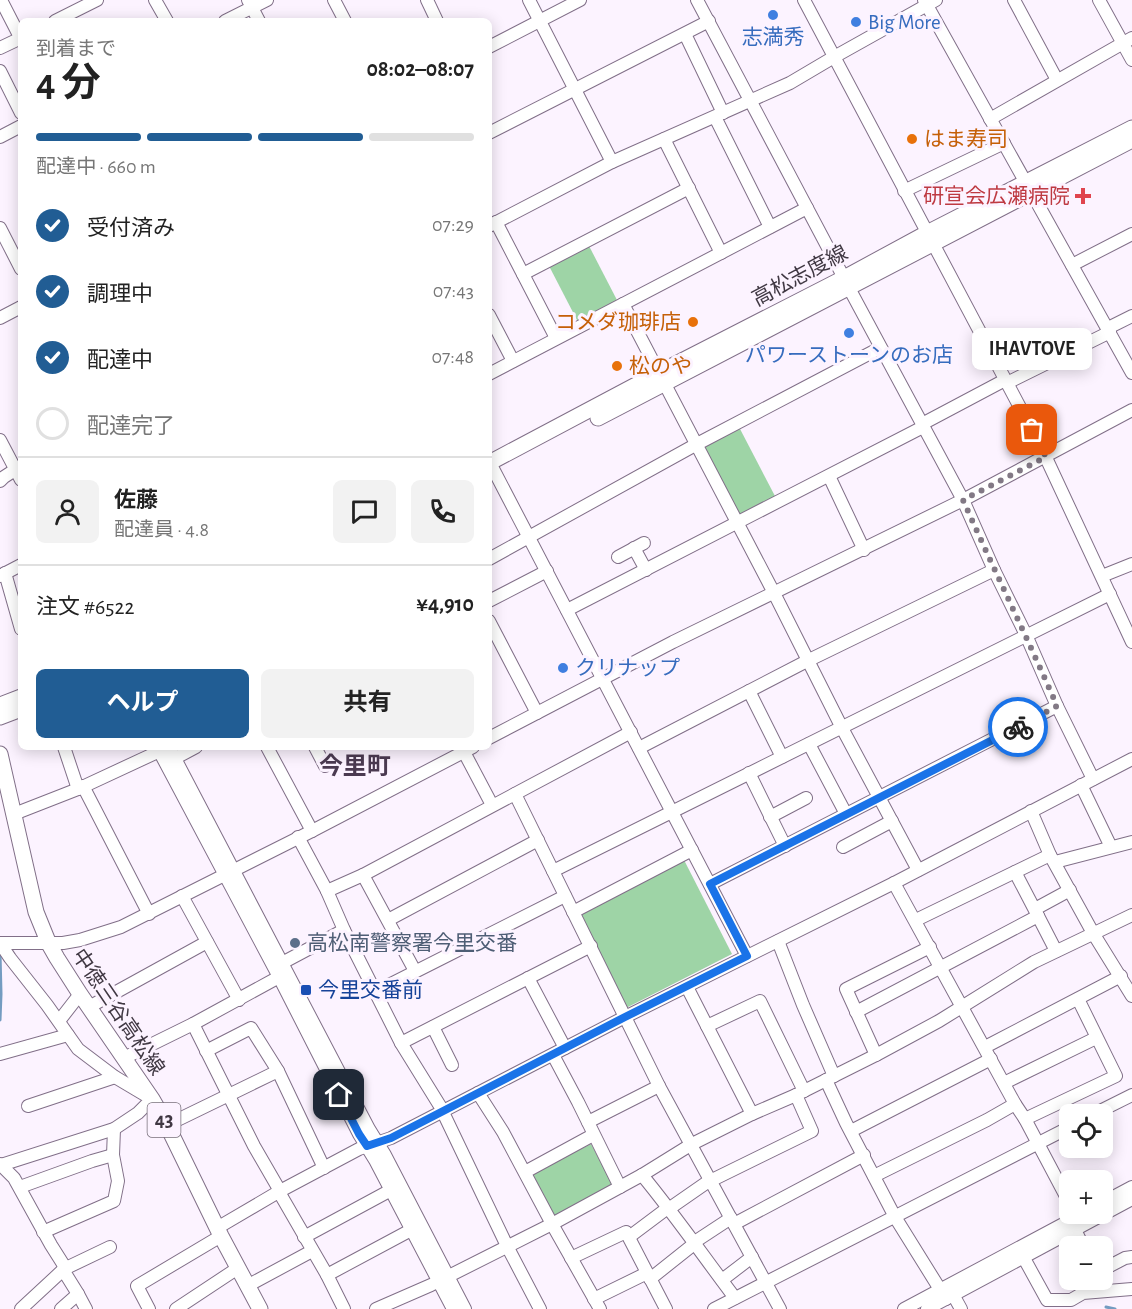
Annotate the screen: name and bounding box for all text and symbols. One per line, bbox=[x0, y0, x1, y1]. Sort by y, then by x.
marker: 志満秀 bbox=[766, 8, 780, 22]
place label: Big More bbox=[868, 12, 941, 33]
marker: Big More bbox=[849, 15, 863, 29]
place label: 志満秀 bbox=[742, 26, 805, 48]
text: 到着まで bbox=[36, 39, 116, 59]
text: 08:02–08:07 bbox=[366, 58, 474, 80]
text: 4 分 bbox=[36, 64, 101, 103]
place label: はま寿司 bbox=[924, 128, 1008, 150]
marker: はま寿司 bbox=[905, 132, 919, 146]
text: 配達中 · 660 m bbox=[36, 157, 156, 177]
place label: 研宣会広瀬病院 bbox=[923, 185, 1070, 207]
marker: 研宣会広瀬病院 bbox=[1074, 187, 1092, 205]
icon: check bbox=[36, 209, 69, 242]
text: 07:29 bbox=[432, 215, 474, 235]
text: 受付済み bbox=[87, 217, 175, 239]
street label: 高松志度線 bbox=[748, 241, 851, 310]
icon: check bbox=[36, 275, 69, 308]
text: 07:43 bbox=[433, 281, 474, 301]
text: 調理中 bbox=[87, 283, 153, 305]
place label: コメダ珈琲店 bbox=[555, 311, 681, 333]
marker: コメダ珈琲店 bbox=[686, 315, 700, 329]
marker: パワーストーンのお店 bbox=[842, 326, 856, 340]
callout: IHAVTOVE bbox=[972, 328, 1092, 370]
text: IHAVTOVE bbox=[989, 339, 1075, 359]
icon: check bbox=[36, 341, 69, 374]
place label: パワーストーンのお店 bbox=[745, 344, 953, 366]
text: 07:48 bbox=[431, 347, 474, 367]
text: 配達中 bbox=[87, 349, 153, 371]
place label: 松のや bbox=[629, 355, 692, 377]
marker: 松のや bbox=[610, 359, 624, 373]
pin bbox=[1006, 404, 1057, 455]
icon: bag bbox=[1015, 413, 1048, 446]
text: 配達完了 bbox=[87, 415, 175, 437]
button: person bbox=[36, 480, 99, 543]
button: chat bbox=[333, 480, 396, 543]
button: phone bbox=[411, 480, 474, 543]
text: 佐藤 bbox=[114, 489, 158, 511]
text: 配達員 · 4.8 bbox=[114, 520, 209, 540]
text: ¥4,910 bbox=[416, 593, 474, 615]
text: 注文 #6522 bbox=[36, 596, 135, 618]
place label: クリナップ bbox=[575, 657, 680, 679]
marker: クリナップ bbox=[556, 661, 570, 675]
button: ヘルプ bbox=[36, 669, 249, 738]
button: 共有 bbox=[261, 669, 474, 738]
courier bbox=[988, 697, 1048, 757]
icon: bike bbox=[1002, 711, 1035, 744]
district label: 今里町 bbox=[319, 753, 391, 779]
place label: 高松南警察署今里交番 bbox=[307, 932, 517, 954]
marker: 高松南警察署今里交番 bbox=[288, 936, 302, 950]
street label: 中徳三谷高松線 bbox=[68, 945, 169, 1079]
place label: 今里交番前 bbox=[318, 979, 423, 1001]
marker: 今里交番前 bbox=[299, 983, 313, 997]
pin bbox=[313, 1069, 364, 1120]
icon: home bbox=[322, 1078, 355, 1111]
road number: 43 bbox=[148, 1103, 180, 1137]
map controls bbox=[1059, 1104, 1113, 1290]
button: locate bbox=[1059, 1104, 1113, 1158]
button: + bbox=[1059, 1170, 1113, 1224]
button: − bbox=[1059, 1236, 1113, 1290]

